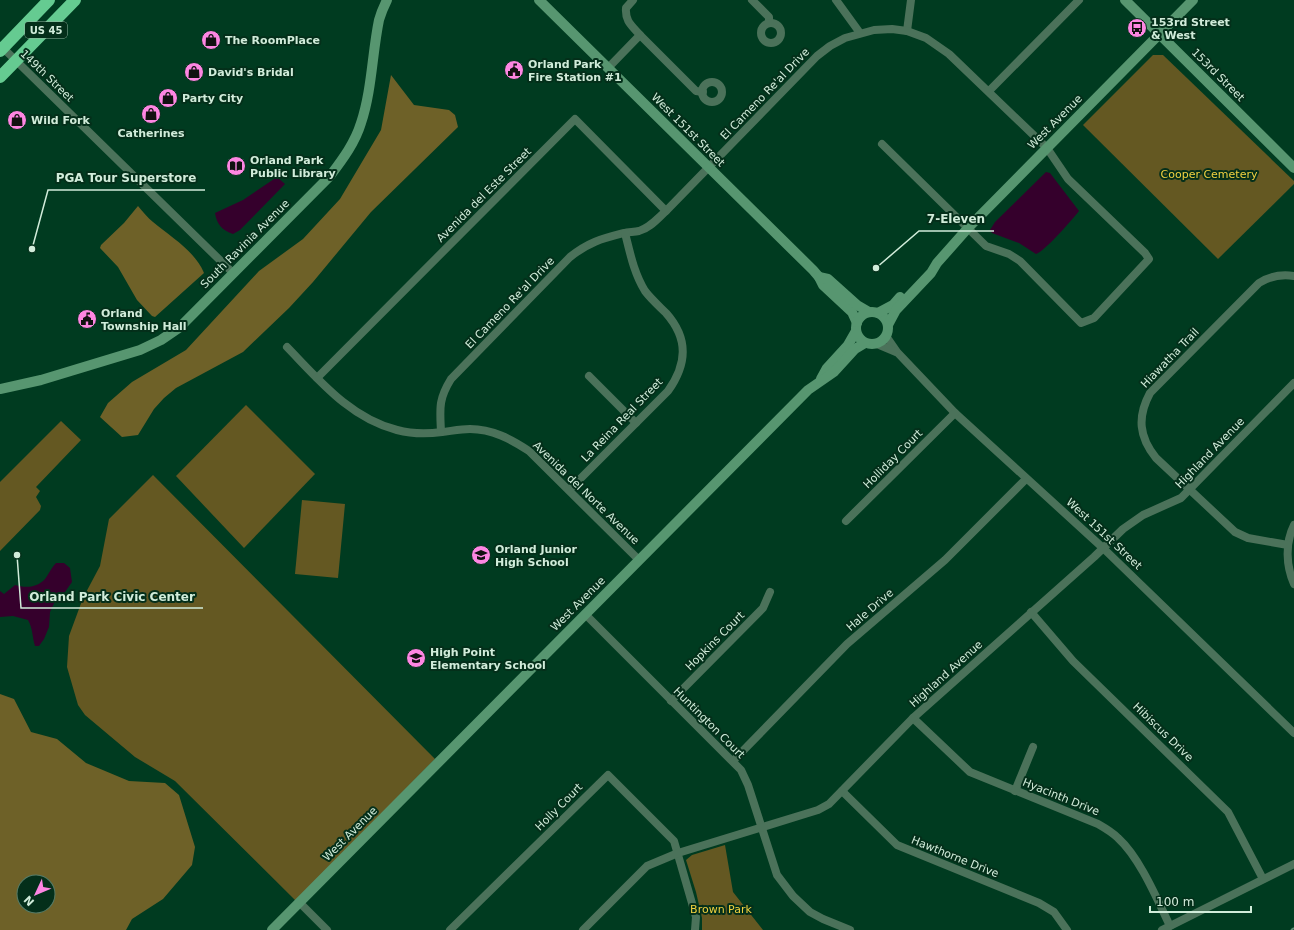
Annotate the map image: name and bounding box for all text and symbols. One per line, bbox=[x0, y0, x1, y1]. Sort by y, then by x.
place label: 153rd Street & West bbox=[1151, 16, 1230, 42]
bus stop icon: 153rd Street & West bbox=[1126, 17, 1148, 39]
road number: US 45 bbox=[25, 22, 67, 38]
shop icon: The RoomPlace bbox=[200, 29, 222, 51]
place label: The RoomPlace bbox=[225, 34, 320, 47]
street label: El Cameno Re'al Drive bbox=[718, 45, 812, 142]
street label: 153rd Street bbox=[1189, 46, 1248, 105]
street label: 149th Street bbox=[18, 47, 77, 105]
place label: Orland Park Fire Station #1 bbox=[528, 58, 622, 84]
public building icon: Orland Park Fire Station #1 bbox=[503, 59, 525, 81]
shop icon: David's Bridal bbox=[183, 61, 205, 83]
place label: David's Bridal bbox=[208, 66, 294, 79]
shop icon: Party City bbox=[157, 87, 179, 109]
street label: West 151st Street bbox=[649, 91, 728, 170]
place label: Party City bbox=[182, 92, 243, 105]
street label: West Avenue bbox=[1025, 92, 1085, 152]
shop icon: Catherines bbox=[140, 103, 162, 125]
shop icon: Wild Fork bbox=[6, 109, 28, 131]
place label: Wild Fork bbox=[31, 114, 90, 127]
place label: Catherines bbox=[117, 127, 185, 140]
street label: Avenida del Este Street bbox=[434, 145, 534, 245]
place label: Orland Park Public Library bbox=[250, 154, 336, 180]
library icon: Orland Park Public Library bbox=[225, 155, 247, 177]
callout: PGA Tour Superstore bbox=[48, 166, 205, 190]
park label: Cooper Cemetery bbox=[1161, 168, 1258, 181]
text: PGA Tour Superstore bbox=[56, 171, 196, 185]
street label: South Ravinia Avenue bbox=[198, 197, 292, 291]
callout: 7-Eleven bbox=[919, 207, 994, 231]
text: 7-Eleven bbox=[927, 212, 985, 226]
street label: El Cameno Re'al Drive bbox=[463, 254, 557, 351]
place label: Orland Township Hall bbox=[101, 307, 187, 333]
public building icon: Orland Township Hall bbox=[76, 308, 98, 330]
street label: Hiawatha Trail bbox=[1138, 325, 1202, 391]
street label: La Reina Real Street bbox=[579, 375, 666, 465]
street label: Highland Avenue bbox=[1173, 415, 1247, 491]
street label: Holliday Court bbox=[861, 426, 926, 491]
street label: Avenida del Norte Avenue bbox=[530, 439, 642, 547]
street label: West 151st Street bbox=[1064, 496, 1145, 573]
place label: Orland Junior High School bbox=[495, 543, 578, 569]
school or university icon: Orland Junior High School bbox=[470, 544, 492, 566]
street label: West Avenue bbox=[548, 574, 608, 634]
callout: Orland Park Civic Center bbox=[21, 584, 203, 608]
street label: Hale Drive bbox=[844, 586, 896, 634]
text: Orland Park Civic Center bbox=[29, 590, 195, 604]
street label: Hopkins Court bbox=[683, 608, 748, 673]
street label: Highland Avenue bbox=[907, 638, 985, 710]
place label: High Point Elementary School bbox=[430, 646, 546, 672]
school or university icon: High Point Elementary School bbox=[405, 647, 427, 669]
street label: Huntington Court bbox=[671, 685, 748, 762]
street label: Hibiscus Drive bbox=[1130, 700, 1196, 764]
street label: Hyacinth Drive bbox=[1021, 776, 1102, 818]
street label: Holly Court bbox=[533, 780, 586, 833]
street label: West Avenue bbox=[320, 804, 380, 864]
street label: Hawthorne Drive bbox=[909, 834, 1001, 881]
north arrow bbox=[16, 874, 56, 914]
scale bar bbox=[1150, 888, 1251, 914]
text: N bbox=[21, 893, 37, 908]
text: 100 m bbox=[1156, 895, 1194, 909]
park label: Brown Park bbox=[690, 903, 753, 916]

